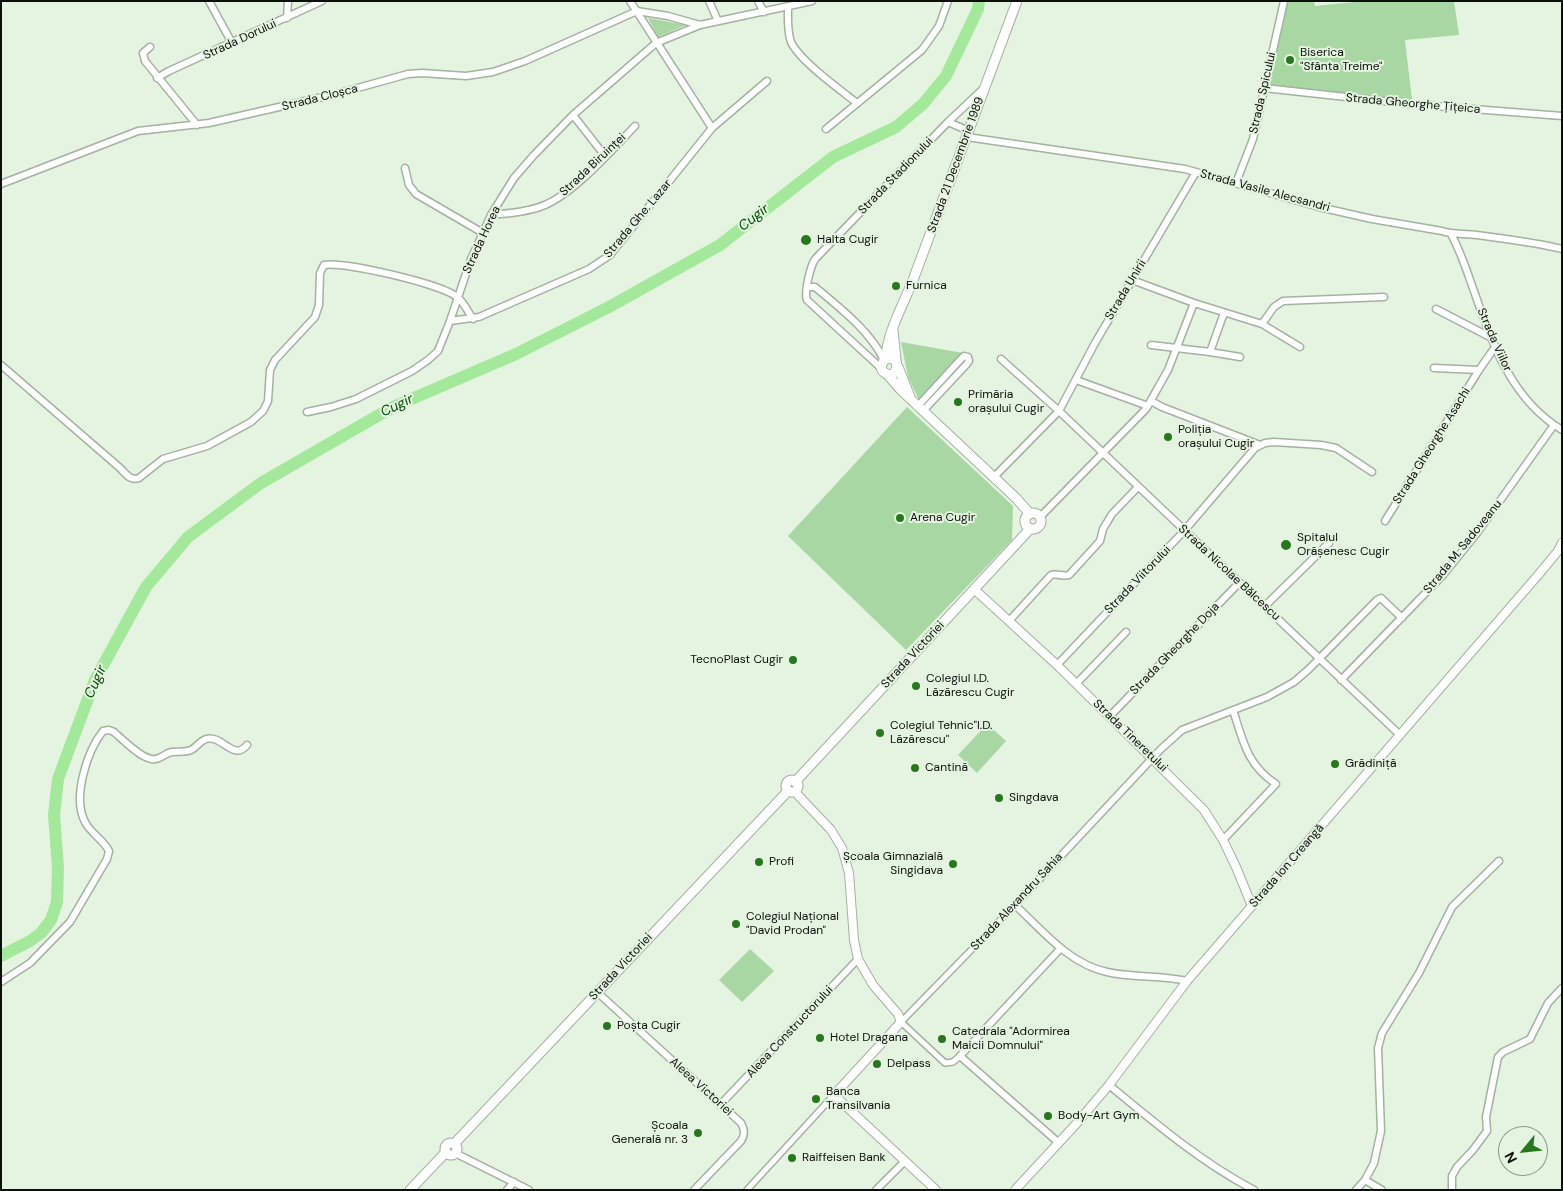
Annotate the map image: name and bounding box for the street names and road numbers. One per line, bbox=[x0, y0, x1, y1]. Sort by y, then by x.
street label: Strada Dorului bbox=[201, 17, 279, 63]
street label: Strada Spicului bbox=[1247, 51, 1279, 135]
street label: Strada Cloșca bbox=[281, 82, 359, 114]
street label: Strada Gheorghe Țițeica bbox=[1345, 91, 1481, 117]
street label: Strada 21 Decembrie 1989 bbox=[925, 95, 987, 235]
street label: Strada Biruinței bbox=[557, 131, 629, 199]
street label: Strada Stadionului bbox=[855, 134, 937, 218]
street label: Strada Vasile Alecsandri bbox=[1198, 167, 1332, 215]
street label: Strada Ghe. Lazar bbox=[601, 177, 675, 261]
street label: Strada Horea bbox=[460, 204, 504, 276]
street label: Strada Unirii bbox=[1102, 257, 1150, 323]
street label: Strada Viilor bbox=[1474, 306, 1514, 374]
street label: Strada Gheorghe Asachi bbox=[1390, 385, 1474, 507]
street label: Strada M. Sadoveanu bbox=[1421, 497, 1505, 597]
street label: Strada Nicolae Bălcescu bbox=[1175, 522, 1283, 624]
street label: Strada Viitorului bbox=[1102, 543, 1174, 617]
street label: Strada Gheorghe Doja bbox=[1127, 600, 1223, 698]
street label: Strada Victoriei bbox=[878, 619, 948, 691]
street label: Strada Tineretului bbox=[1090, 697, 1170, 775]
street label: Strada Ion Creangă bbox=[1247, 821, 1327, 911]
street label: Strada Alexandru Sahia bbox=[968, 850, 1066, 954]
street label: Strada Victoriei bbox=[586, 931, 656, 1003]
street label: Aleea Constructorului bbox=[744, 983, 836, 1081]
street label: Aleea Victoriei bbox=[666, 1055, 736, 1119]

